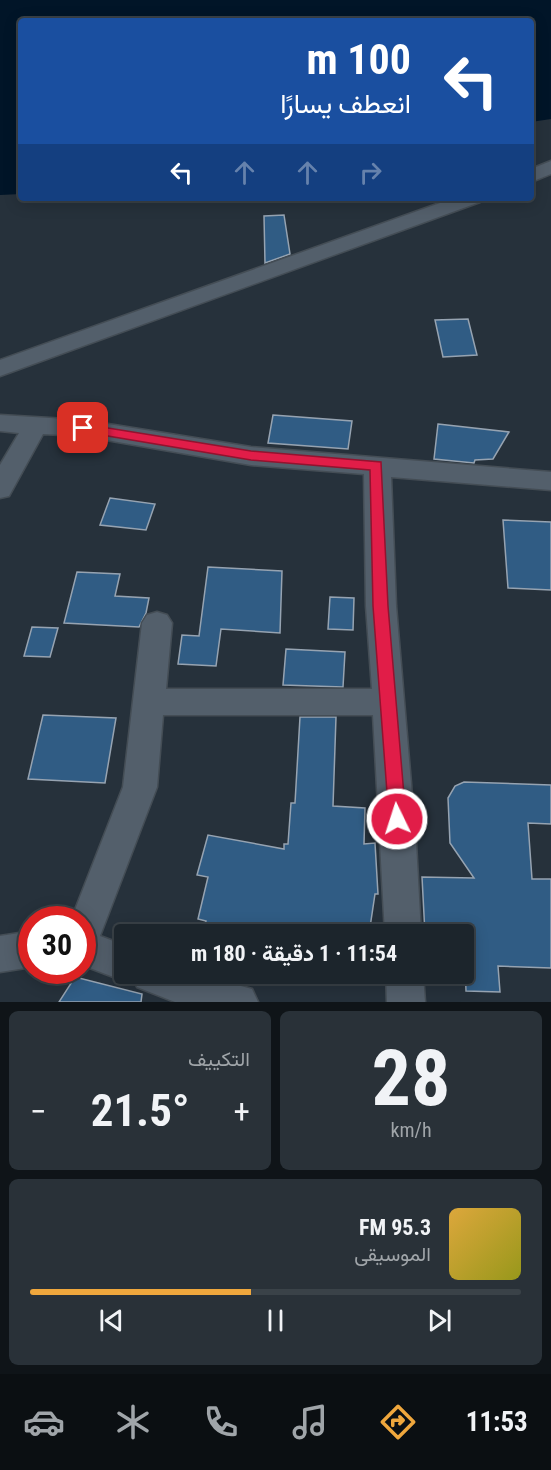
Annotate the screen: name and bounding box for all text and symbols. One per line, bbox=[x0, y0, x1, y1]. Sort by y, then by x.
text: 100 m bbox=[306, 35, 411, 84]
icon: left bbox=[432, 42, 510, 120]
text: انعطف يسارًا bbox=[280, 88, 411, 120]
icon: left bbox=[165, 156, 198, 189]
icon: ahead bbox=[228, 156, 261, 189]
icon: ahead bbox=[291, 156, 324, 189]
icon: right bbox=[354, 156, 387, 189]
pin bbox=[57, 402, 108, 453]
icon: arrive bbox=[66, 411, 99, 444]
position arrow bbox=[365, 787, 429, 851]
speed limit sign: 30 bbox=[18, 906, 96, 984]
text: 11:54 · 1 دقيقة · 180 m bbox=[191, 941, 397, 966]
text: 28 bbox=[372, 1033, 450, 1124]
text: التكييف bbox=[188, 1047, 250, 1071]
text: 21.5° bbox=[91, 1084, 189, 1137]
text: − bbox=[30, 1092, 47, 1131]
text: + bbox=[234, 1092, 250, 1131]
text: km/h bbox=[390, 1118, 432, 1142]
text: 95.3 FM bbox=[359, 1215, 431, 1240]
text: الموسيقى bbox=[354, 1242, 431, 1266]
icon: previous bbox=[95, 1304, 128, 1337]
icon: pause bbox=[259, 1304, 292, 1337]
icon: next bbox=[423, 1304, 456, 1337]
icon: car bbox=[23, 1401, 65, 1443]
icon: climate bbox=[112, 1401, 154, 1443]
icon: phone bbox=[200, 1401, 242, 1443]
icon: music bbox=[289, 1401, 331, 1443]
icon: directions bbox=[377, 1401, 419, 1443]
text: 11:53 bbox=[466, 1406, 528, 1438]

